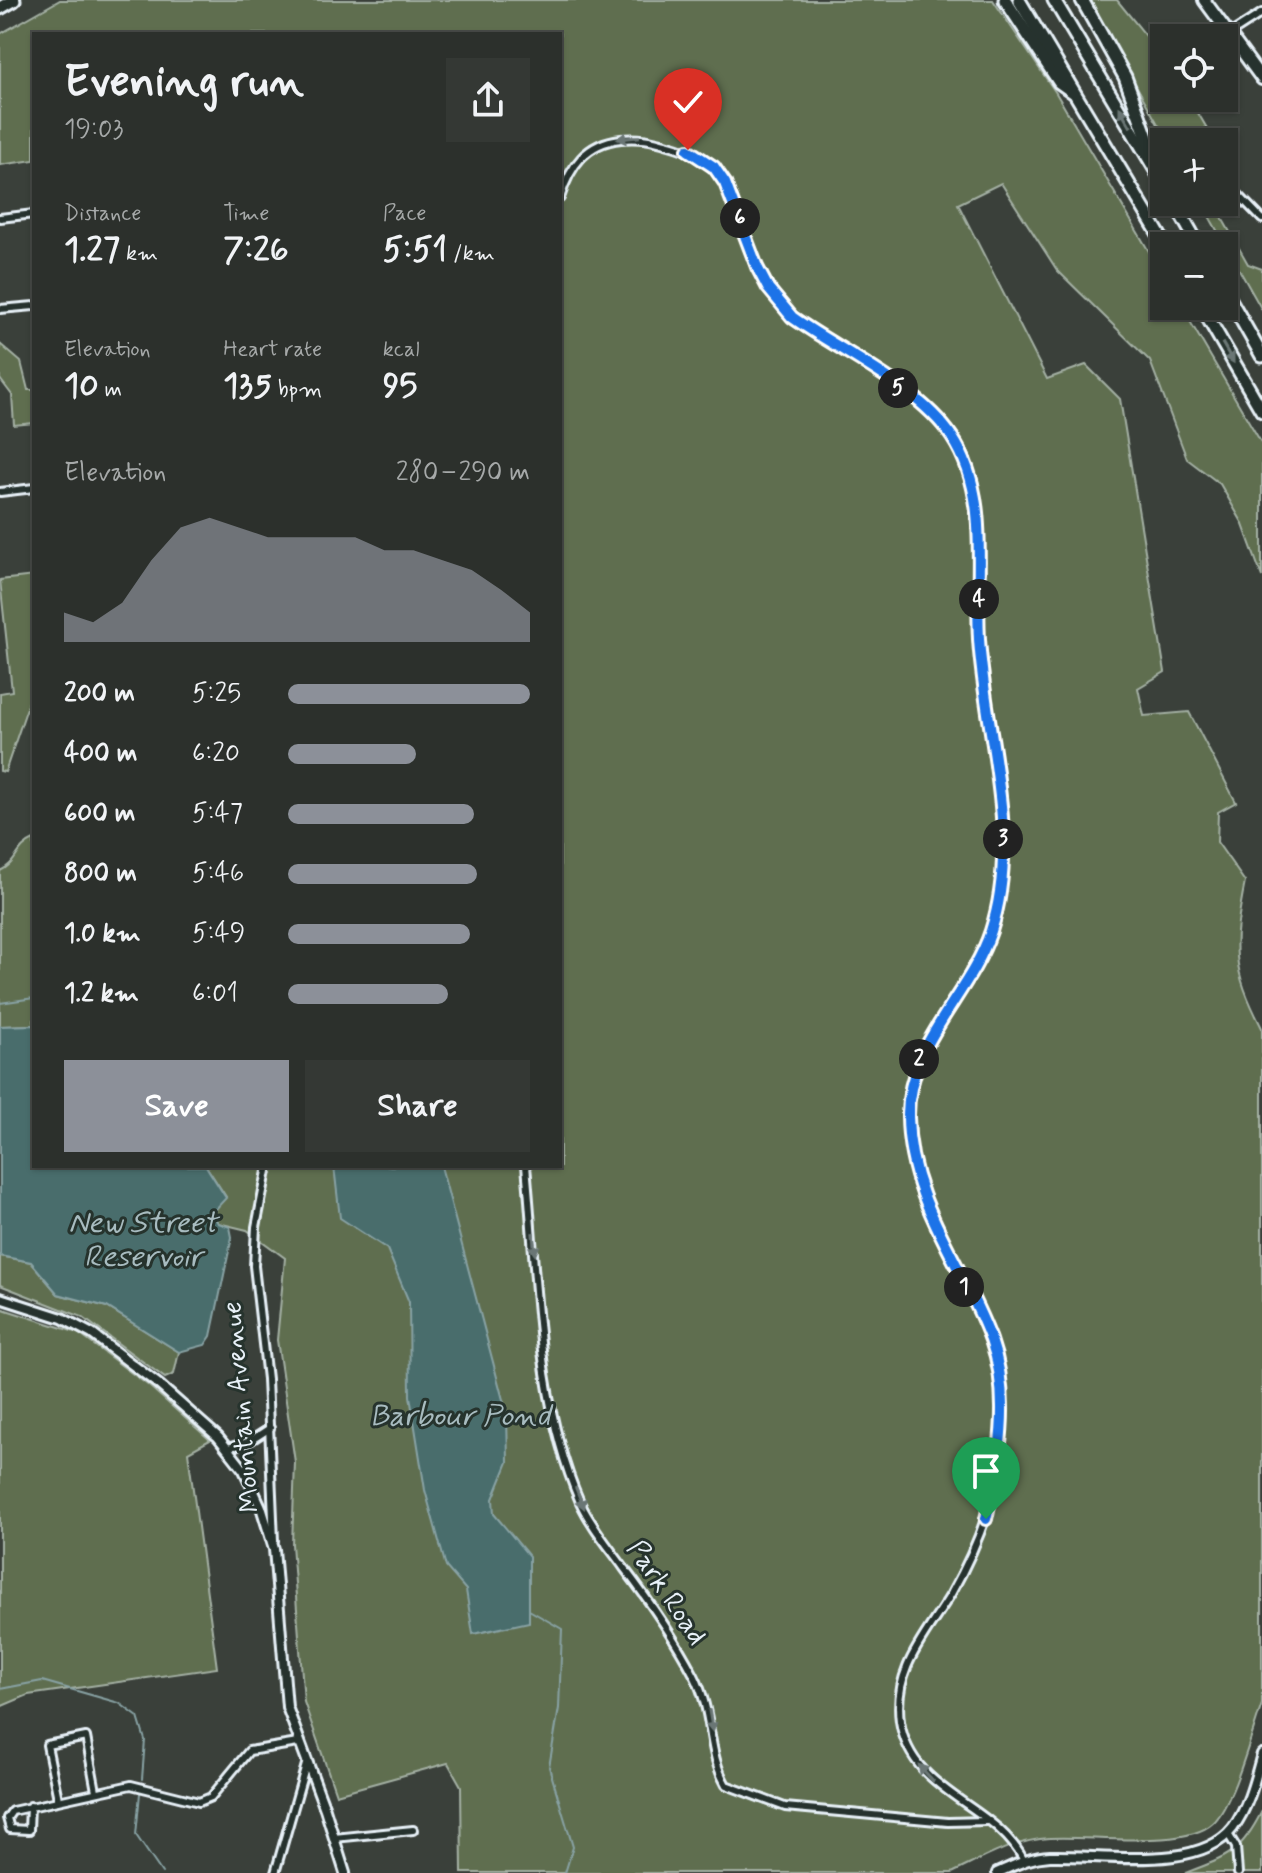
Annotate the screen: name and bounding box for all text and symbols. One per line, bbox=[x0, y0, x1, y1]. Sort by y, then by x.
map controls bbox=[1150, 24, 1238, 320]
button: locate bbox=[1150, 24, 1238, 112]
text: Evening run bbox=[64, 54, 304, 112]
button: share bbox=[446, 58, 530, 142]
pin bbox=[654, 68, 722, 150]
icon: check bbox=[666, 80, 710, 124]
one-way arrow bbox=[1118, 106, 1132, 128]
text: 19:03 bbox=[64, 113, 124, 147]
button: + bbox=[1150, 128, 1238, 216]
one-way arrow bbox=[615, 132, 640, 145]
pin: 6 bbox=[720, 198, 760, 238]
text: Distance bbox=[64, 200, 141, 228]
text: Time bbox=[223, 200, 269, 228]
text: Pace bbox=[383, 200, 426, 228]
text: 6 bbox=[734, 204, 746, 232]
text: 1.27 bbox=[64, 228, 120, 273]
text: 7:26 bbox=[223, 228, 289, 273]
text: 5:51 bbox=[383, 228, 447, 273]
button: − bbox=[1150, 232, 1238, 320]
text: km bbox=[120, 240, 158, 268]
text: /km bbox=[447, 240, 495, 268]
text: Elevation bbox=[64, 336, 151, 364]
text: Heart rate bbox=[223, 336, 322, 364]
text: kcal bbox=[383, 336, 420, 364]
one-way arrow bbox=[1221, 342, 1235, 364]
text: 10 bbox=[64, 364, 99, 409]
text: 135 bbox=[223, 364, 272, 409]
text: 95 bbox=[383, 364, 417, 409]
pin: 5 bbox=[878, 368, 918, 408]
text: 5 bbox=[891, 374, 905, 402]
text: m bbox=[99, 376, 122, 404]
text: bpm bbox=[272, 376, 322, 404]
text: Elevation bbox=[64, 456, 166, 490]
text: 280–290 m bbox=[396, 456, 530, 490]
pin: 4 bbox=[959, 579, 999, 619]
text: 4 bbox=[973, 585, 985, 613]
text: 200 m bbox=[64, 677, 135, 711]
text: 5:25 bbox=[192, 677, 241, 711]
text: 400 m bbox=[64, 737, 137, 771]
text: 6:20 bbox=[192, 737, 240, 771]
text: 600 m bbox=[64, 797, 136, 831]
text: 5:47 bbox=[192, 797, 243, 831]
pin: 3 bbox=[983, 819, 1023, 859]
text: 3 bbox=[998, 825, 1008, 853]
text: 800 m bbox=[64, 857, 137, 891]
text: 5:46 bbox=[192, 857, 244, 891]
text: 1.0 km bbox=[64, 917, 141, 951]
text: 5:49 bbox=[192, 917, 245, 951]
text: 1.2 km bbox=[64, 977, 139, 1011]
text: 6:01 bbox=[192, 977, 238, 1011]
pin: 2 bbox=[899, 1039, 939, 1079]
text: 2 bbox=[914, 1045, 924, 1073]
button: Save bbox=[64, 1060, 289, 1152]
button: Share bbox=[305, 1060, 530, 1152]
water label: New Street Reservoir bbox=[68, 1204, 221, 1277]
one-way arrow bbox=[527, 1232, 540, 1257]
pin: 1 bbox=[944, 1267, 984, 1307]
text: 1 bbox=[959, 1273, 969, 1301]
street label: Mountain Avenue bbox=[214, 1300, 270, 1514]
water label: Barbour Pond bbox=[370, 1397, 554, 1436]
pin bbox=[952, 1437, 1020, 1519]
icon: arrive bbox=[964, 1449, 1008, 1493]
one-way arrow bbox=[574, 1486, 587, 1510]
street label: Park Road bbox=[617, 1533, 715, 1653]
one-way arrow bbox=[705, 1708, 718, 1733]
one-way arrow bbox=[917, 1763, 935, 1783]

